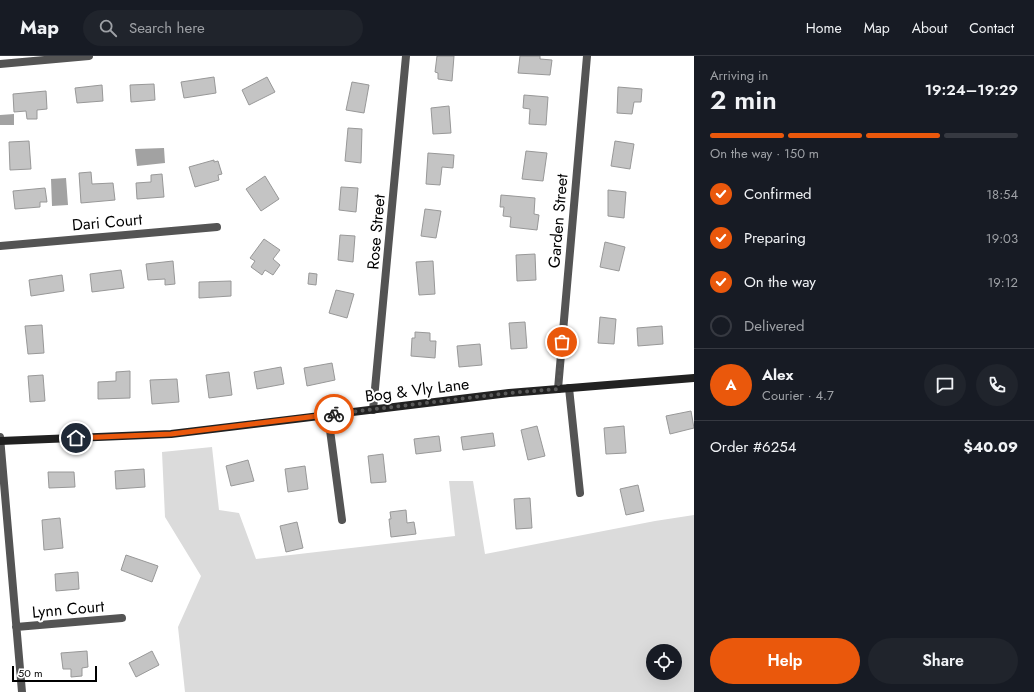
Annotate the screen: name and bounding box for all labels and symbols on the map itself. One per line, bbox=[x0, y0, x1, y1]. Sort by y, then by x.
street label: Garden Street bbox=[542, 173, 574, 269]
street label: Rose Street bbox=[361, 193, 391, 271]
street label: Dari Court bbox=[71, 207, 143, 237]
pin bbox=[545, 325, 579, 359]
street label: Bog & Vly Lane bbox=[364, 372, 470, 408]
courier bbox=[314, 394, 354, 434]
pin bbox=[59, 421, 93, 455]
street label: Lynn Court bbox=[31, 594, 105, 624]
scale bar bbox=[12, 664, 97, 683]

